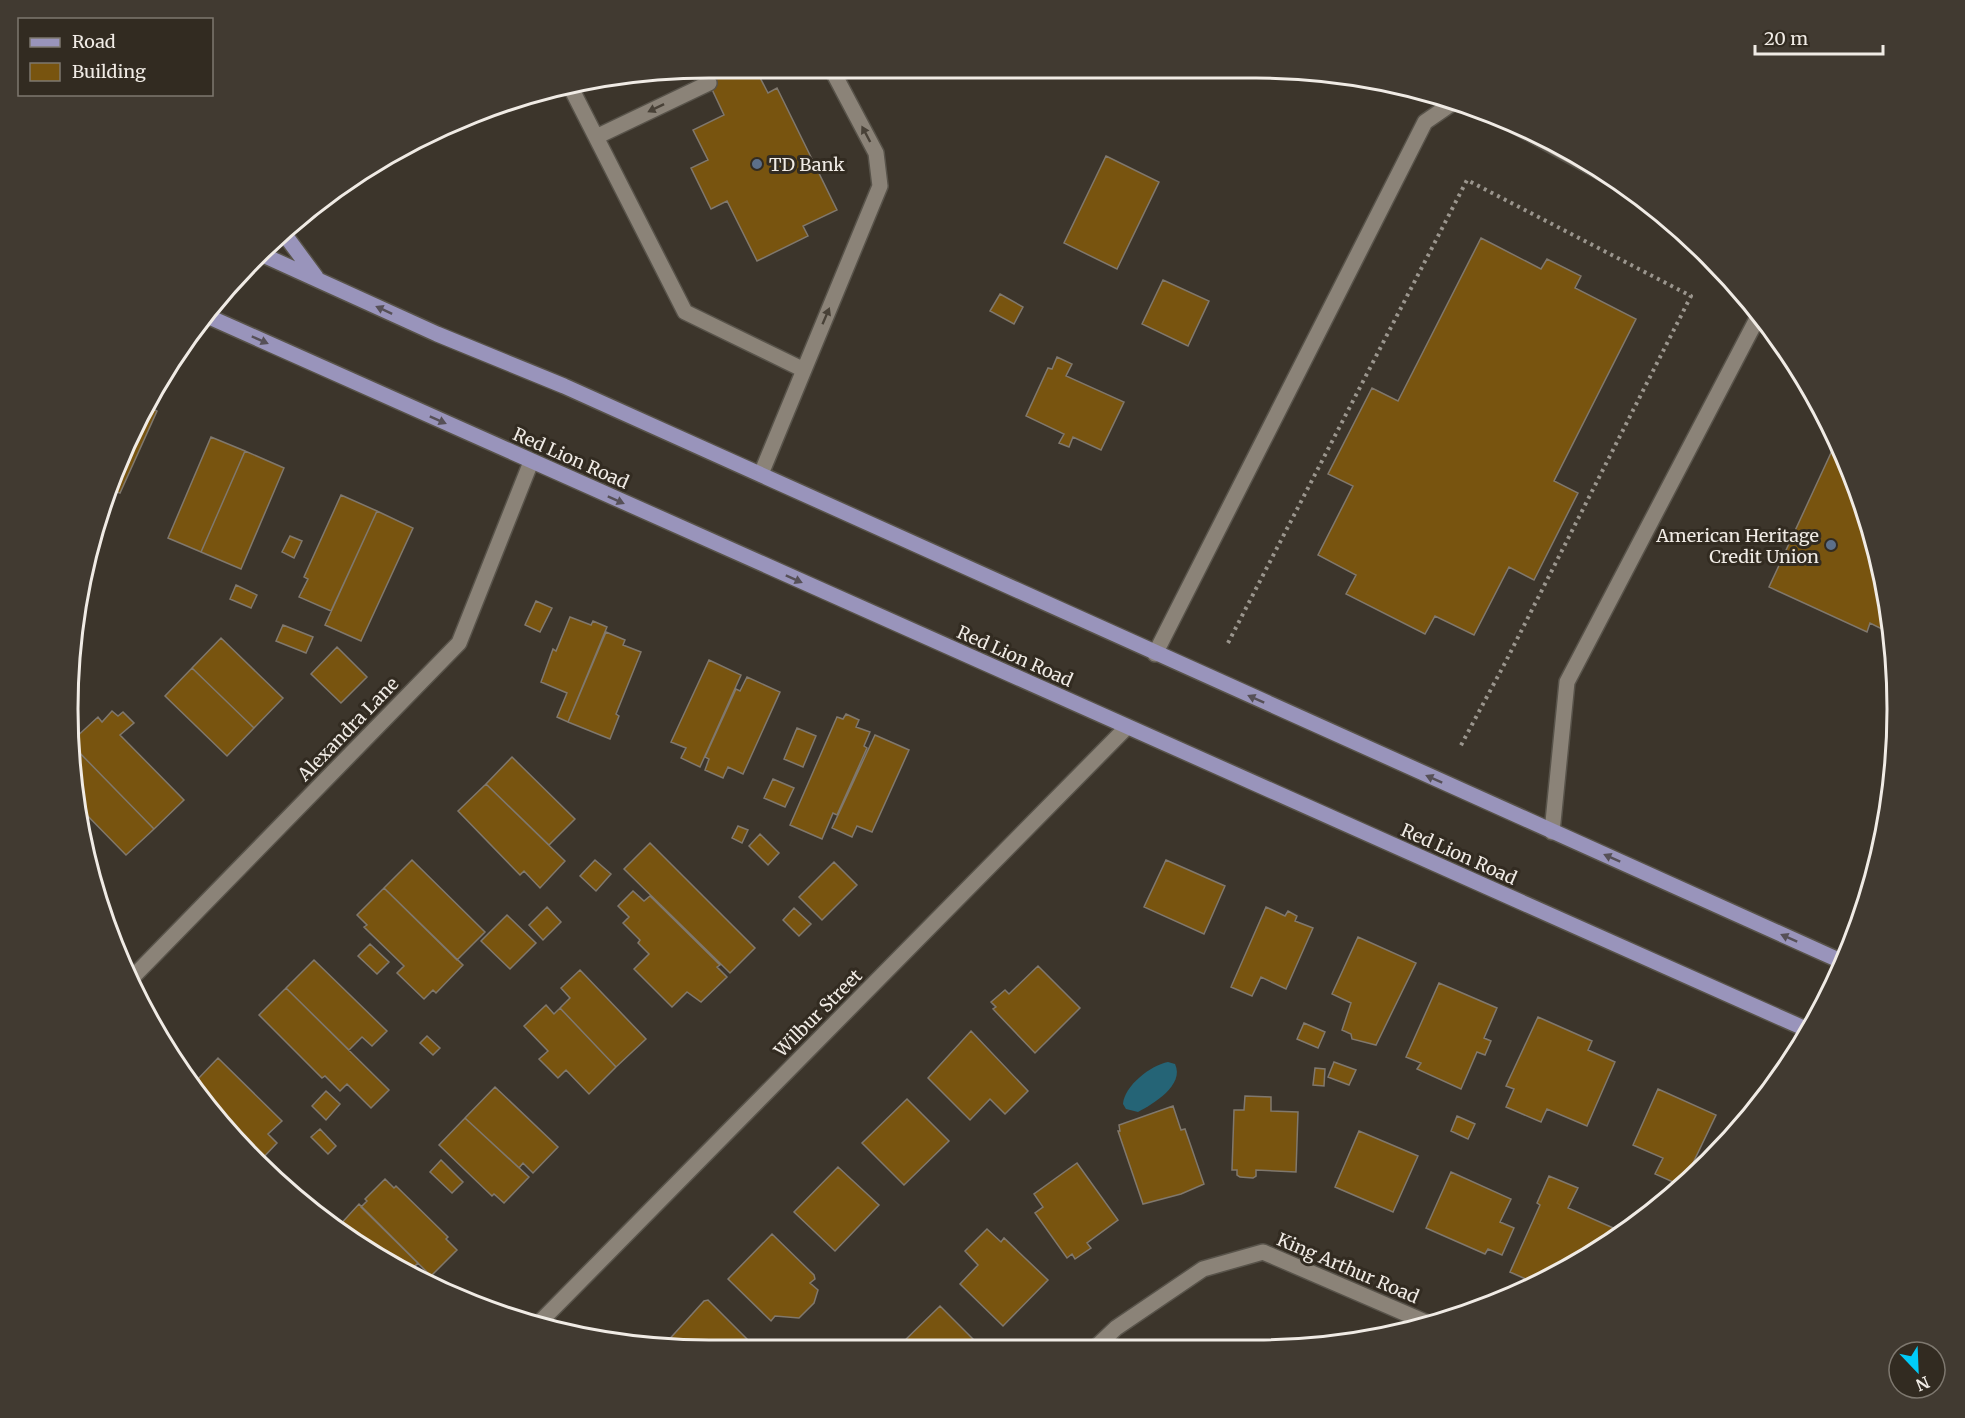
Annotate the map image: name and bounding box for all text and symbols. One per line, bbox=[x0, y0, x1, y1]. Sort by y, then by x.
legend bbox=[18, 18, 213, 96]
scale bar bbox=[1755, 18, 1882, 56]
text: 20 m bbox=[1764, 27, 1808, 50]
text: Road bbox=[72, 30, 116, 53]
text: Building bbox=[72, 60, 146, 83]
one-way arrow bbox=[648, 104, 665, 113]
one-way arrow bbox=[861, 125, 871, 143]
place label: TD Bank bbox=[769, 153, 845, 176]
marker: TD Bank bbox=[750, 157, 764, 171]
one-way arrow bbox=[375, 305, 392, 314]
one-way arrow bbox=[821, 306, 831, 324]
one-way arrow bbox=[252, 335, 269, 344]
one-way arrow bbox=[429, 416, 447, 425]
street label: Red Lion Road bbox=[510, 422, 633, 494]
one-way arrow bbox=[607, 495, 624, 504]
place label: American Heritage Credit Union bbox=[1655, 524, 1819, 568]
marker: American Heritage Credit Union bbox=[1824, 538, 1838, 552]
one-way arrow bbox=[785, 575, 803, 584]
street label: Red Lion Road bbox=[954, 620, 1077, 692]
street label: Alexandra Lane bbox=[292, 672, 403, 787]
one-way arrow bbox=[1247, 694, 1264, 703]
one-way arrow bbox=[1425, 774, 1442, 783]
street label: Red Lion Road bbox=[1398, 818, 1521, 890]
one-way arrow bbox=[1603, 854, 1620, 863]
one-way arrow bbox=[1780, 933, 1798, 943]
street label: Wilbur Street bbox=[769, 964, 867, 1062]
street label: King Arthur Road bbox=[1273, 1228, 1423, 1308]
north arrow bbox=[1887, 1340, 1947, 1400]
text: N bbox=[1913, 1372, 1933, 1396]

